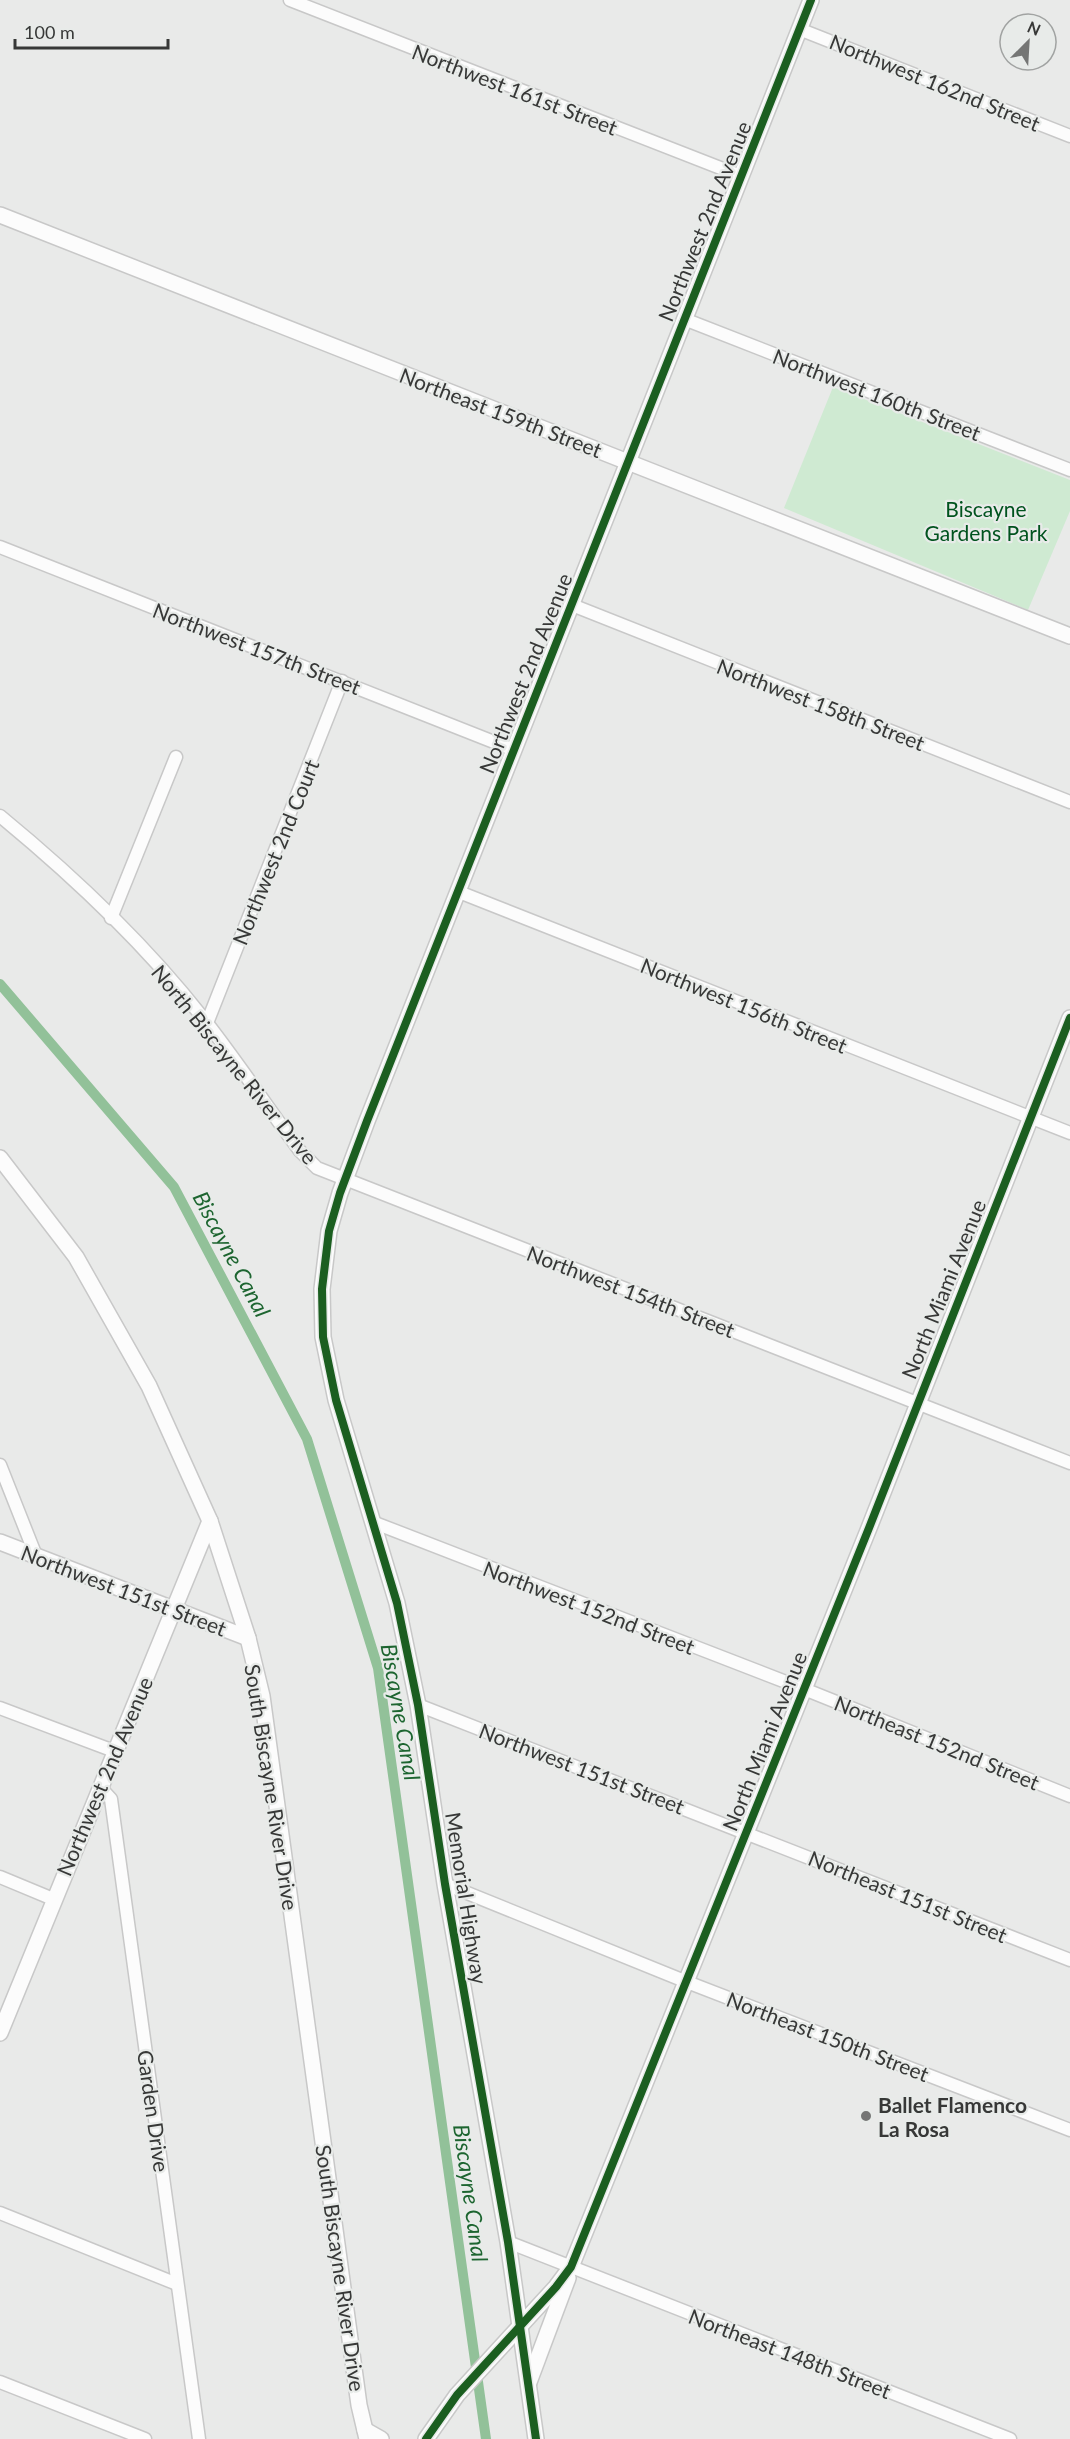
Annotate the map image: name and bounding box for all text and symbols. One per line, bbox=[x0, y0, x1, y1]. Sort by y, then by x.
scale bar bbox=[15, 12, 168, 50]
north arrow bbox=[998, 12, 1058, 72]
text: 100 m bbox=[24, 21, 75, 43]
street label: Northwest 162nd Street bbox=[826, 28, 1044, 136]
street label: Northwest 161st Street bbox=[409, 38, 622, 140]
street label: Northwest 2nd Avenue bbox=[652, 117, 756, 325]
street label: Northwest 160th Street bbox=[770, 343, 985, 445]
street label: Northeast 159th Street bbox=[396, 362, 606, 462]
park label: Biscayne Gardens Park bbox=[924, 496, 1048, 545]
street label: Northwest 2nd Avenue bbox=[473, 569, 577, 777]
street label: Northwest 157th Street bbox=[150, 597, 365, 699]
street label: Northwest 158th Street bbox=[714, 653, 929, 755]
street label: Northwest 2nd Court bbox=[226, 755, 324, 948]
street label: Northwest 156th Street bbox=[637, 952, 851, 1058]
street label: North Biscayne River Drive bbox=[147, 959, 323, 1169]
water label: Biscayne Canal bbox=[188, 1186, 276, 1322]
street label: North Miami Avenue bbox=[896, 1196, 990, 1382]
street label: Northwest 154th Street bbox=[524, 1240, 739, 1342]
street label: Northwest 151st Street bbox=[18, 1539, 231, 1641]
street label: Northwest 152nd Street bbox=[480, 1555, 699, 1659]
water label: Biscayne Canal bbox=[376, 1641, 426, 1783]
street label: North Miami Avenue bbox=[717, 1648, 811, 1834]
street label: South Biscayne River Drive bbox=[240, 1662, 304, 1912]
street label: Northwest 2nd Avenue bbox=[51, 1673, 157, 1879]
street label: Northeast 152nd Street bbox=[831, 1689, 1044, 1795]
street label: Northwest 151st Street bbox=[476, 1717, 689, 1819]
street label: Memorial Highway bbox=[441, 1810, 493, 1986]
street label: Northeast 151st Street bbox=[805, 1845, 1011, 1947]
street label: Northeast 150th Street bbox=[723, 1986, 933, 2086]
street label: Garden Drive bbox=[133, 2048, 175, 2174]
place label: Ballet Flamenco La Rosa bbox=[878, 2092, 1027, 2141]
marker: Ballet Flamenco La Rosa bbox=[859, 2109, 873, 2123]
water label: Biscayne Canal bbox=[448, 2123, 494, 2264]
street label: South Biscayne River Drive bbox=[311, 2143, 371, 2393]
street label: Northeast 148th Street bbox=[685, 2303, 895, 2403]

